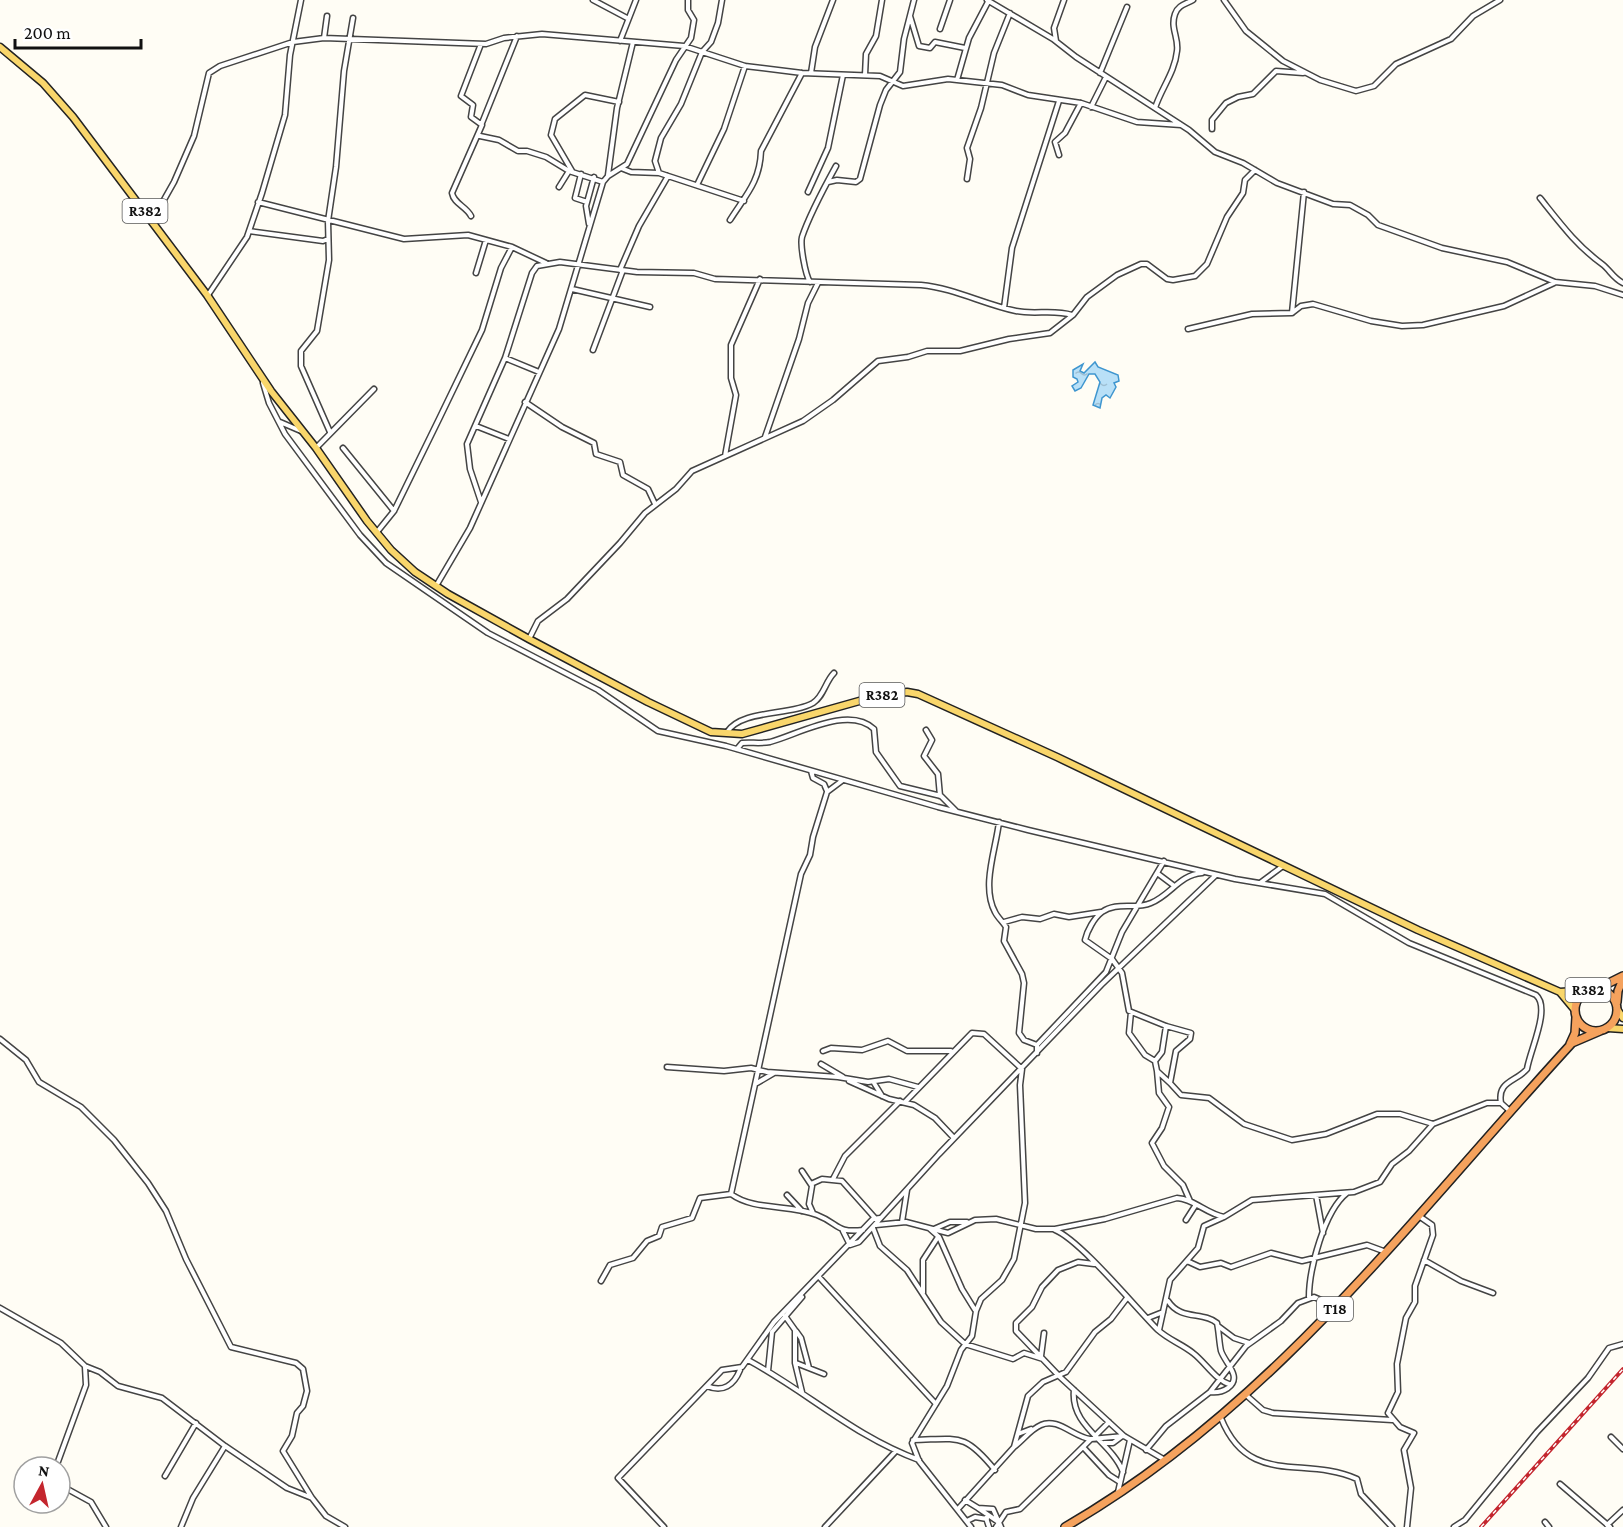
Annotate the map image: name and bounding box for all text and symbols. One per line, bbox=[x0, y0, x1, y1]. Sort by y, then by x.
scale bar bbox=[15, 12, 141, 50]
text: 200 m bbox=[24, 23, 71, 43]
road number: R382 bbox=[122, 199, 168, 223]
road number: R382 bbox=[860, 683, 904, 707]
road number: R382 bbox=[1566, 978, 1610, 1002]
road number: T18 bbox=[1317, 1297, 1353, 1321]
north arrow bbox=[12, 1455, 72, 1515]
text: N bbox=[37, 1461, 51, 1480]

